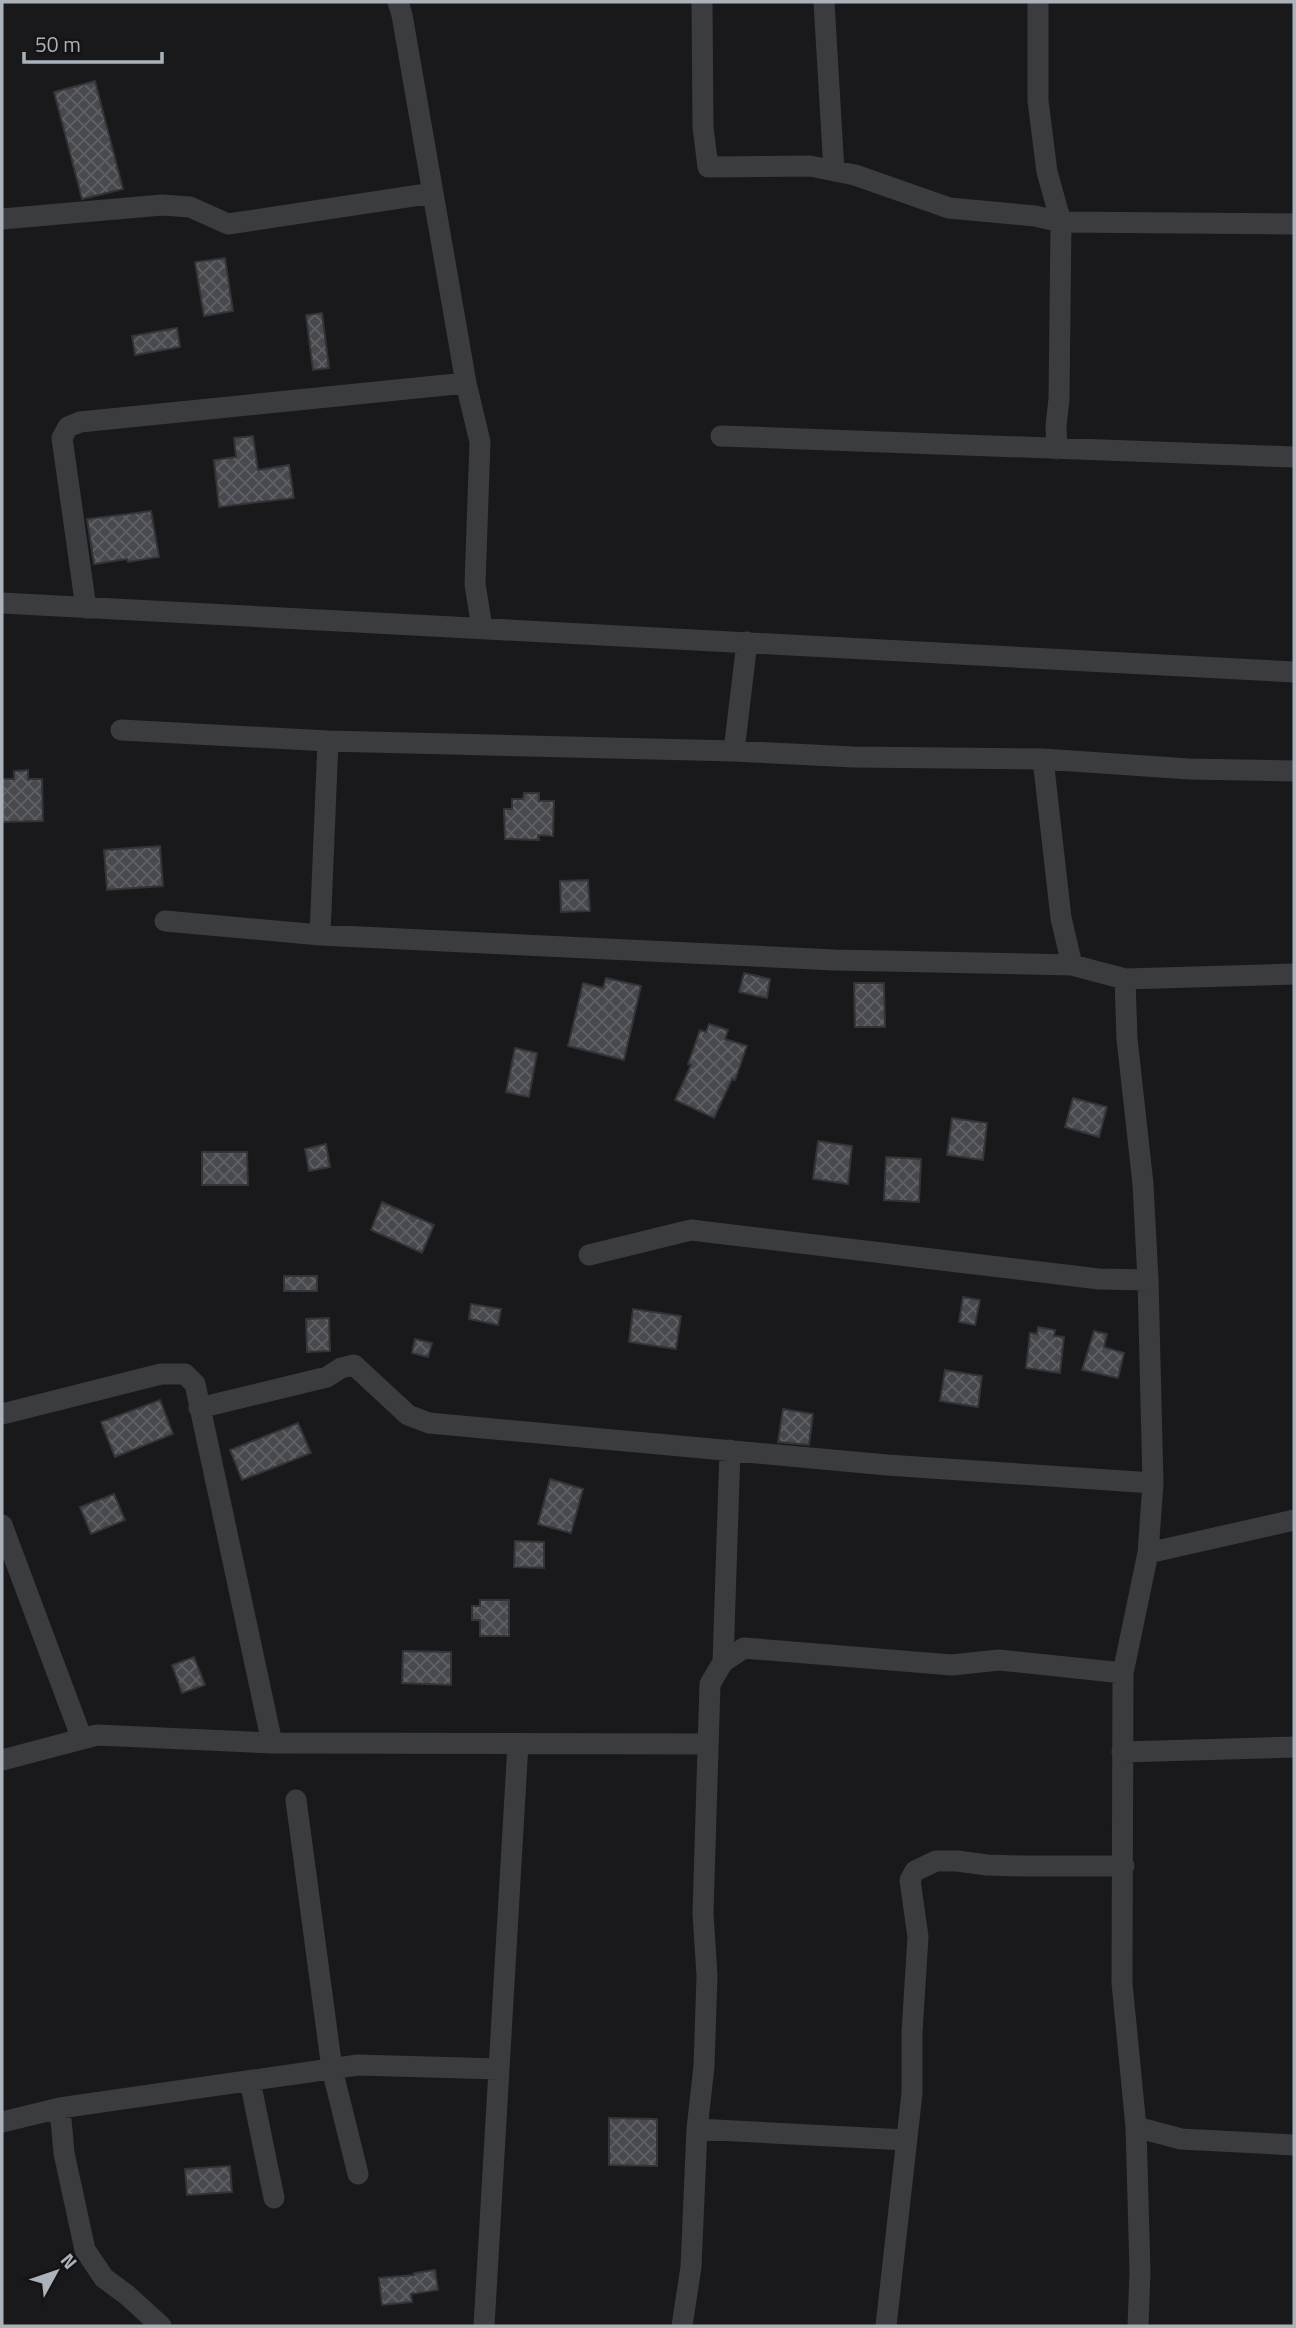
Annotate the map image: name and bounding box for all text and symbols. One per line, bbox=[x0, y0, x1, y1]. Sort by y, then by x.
scale bar bbox=[24, 21, 163, 65]
text: 50 m bbox=[35, 28, 81, 60]
north arrow bbox=[21, 2237, 91, 2307]
text: N bbox=[54, 2246, 85, 2275]

